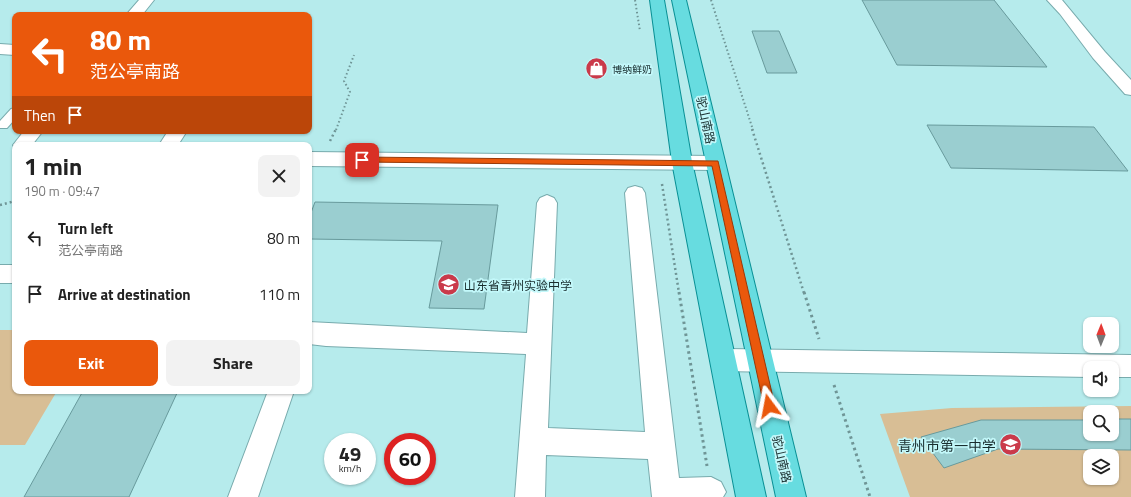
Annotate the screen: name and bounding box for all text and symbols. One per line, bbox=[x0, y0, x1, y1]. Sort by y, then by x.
text: 80 m bbox=[90, 18, 151, 61]
icon: left bbox=[24, 28, 76, 80]
shop icon: 博纳鲜奶 bbox=[584, 56, 610, 82]
text: 范公亭南路 bbox=[90, 58, 180, 85]
place label: 博纳鲜奶 bbox=[612, 62, 652, 77]
street label: 驼山南路 bbox=[692, 95, 720, 145]
text: Then bbox=[24, 104, 56, 127]
icon: arrive bbox=[64, 104, 86, 126]
pin bbox=[345, 143, 379, 177]
text: 1 min bbox=[24, 148, 82, 184]
icon: arrive bbox=[351, 149, 373, 171]
button: close bbox=[258, 155, 300, 197]
text: 190 m · 09:47 bbox=[24, 181, 100, 201]
text: Turn left bbox=[58, 217, 113, 240]
icon: left bbox=[24, 227, 46, 249]
text: 80 m bbox=[267, 227, 300, 250]
text: 范公亭南路 bbox=[58, 240, 123, 260]
school or university icon: 山东省青州实验中学 bbox=[436, 272, 462, 298]
place label: 山东省青州实验中学 bbox=[464, 276, 572, 295]
icon: arrive bbox=[24, 283, 46, 305]
text: Arrive at destination bbox=[58, 283, 191, 306]
text: 110 m bbox=[259, 283, 300, 306]
north arrow bbox=[1083, 317, 1119, 353]
map controls bbox=[1083, 317, 1119, 485]
button: Exit bbox=[24, 340, 158, 386]
button: Share bbox=[166, 340, 300, 386]
button: sound bbox=[1083, 361, 1119, 397]
position arrow bbox=[748, 385, 790, 427]
button: search bbox=[1083, 405, 1119, 441]
school or university icon: 青州市第一中学 bbox=[998, 432, 1024, 458]
speed limit sign: 60 bbox=[384, 433, 436, 485]
street label: 驼山南路 bbox=[767, 433, 797, 485]
place label: 青州市第一中学 bbox=[898, 435, 996, 456]
text: 49 bbox=[339, 438, 361, 469]
button: layers bbox=[1083, 449, 1119, 485]
text: km/h bbox=[339, 461, 361, 476]

